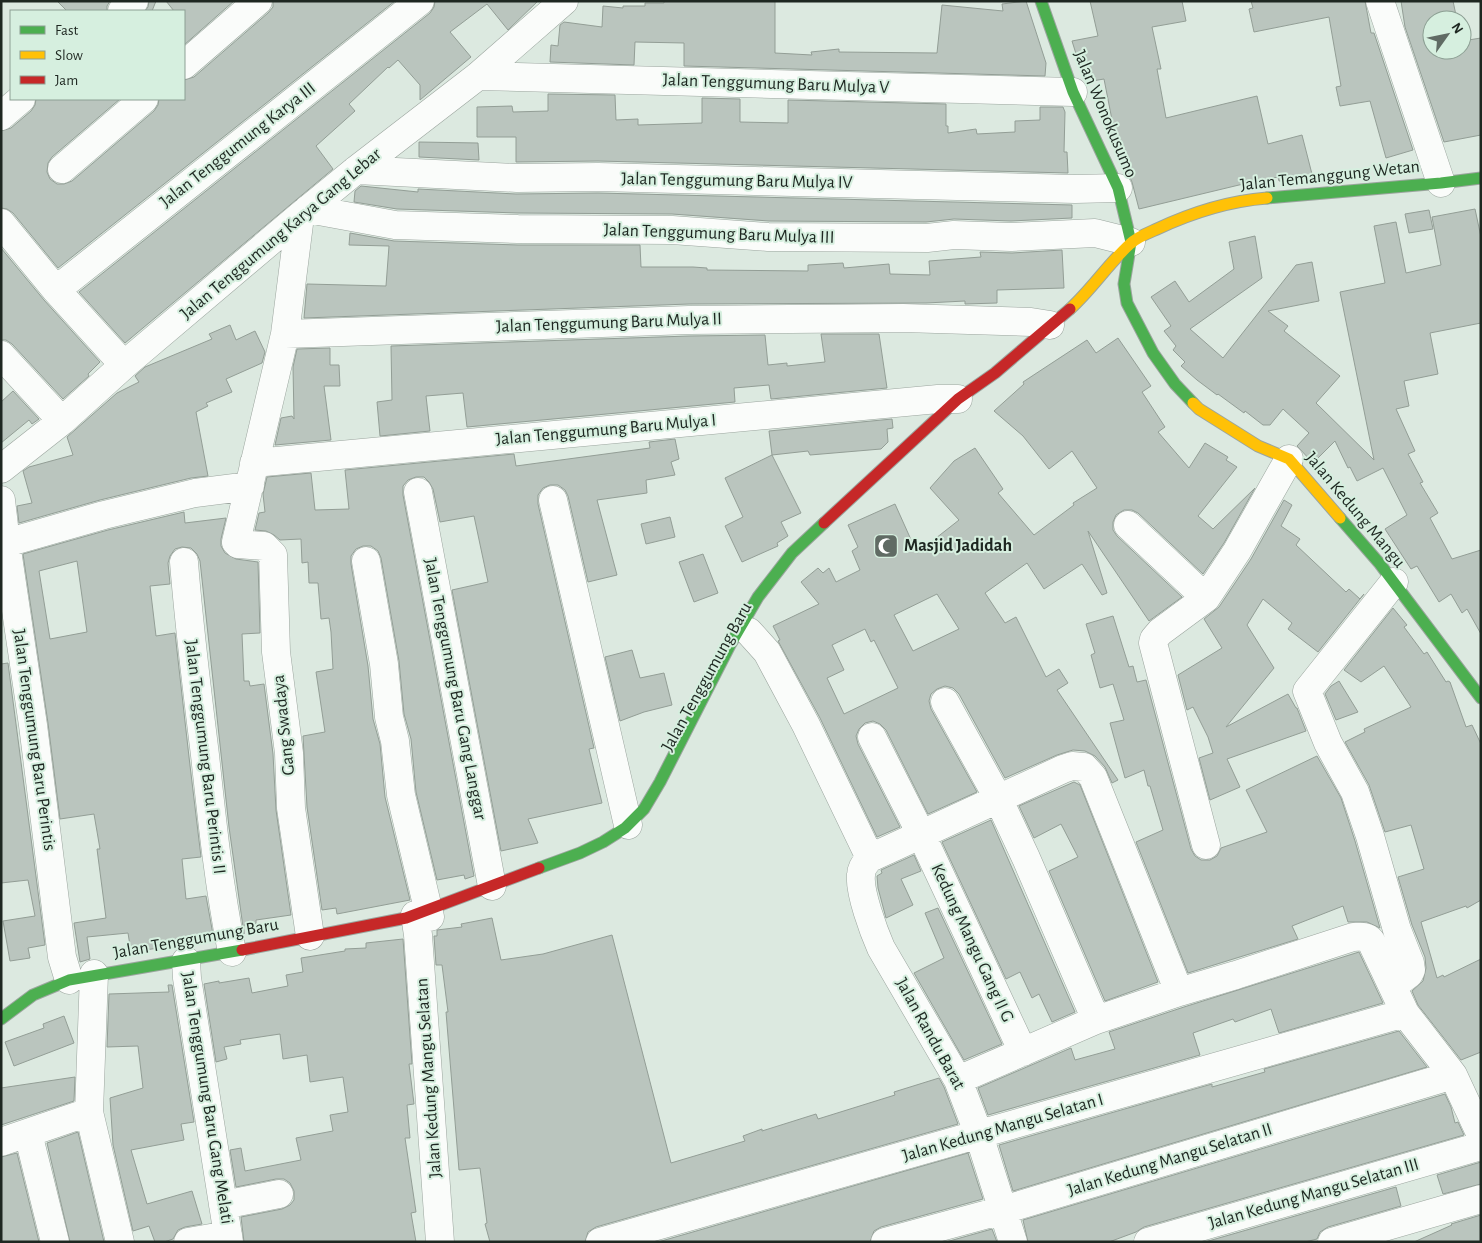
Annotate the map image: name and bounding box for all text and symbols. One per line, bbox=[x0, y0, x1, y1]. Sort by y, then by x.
legend bbox=[10, 10, 185, 100]
north arrow bbox=[1422, 10, 1472, 60]
text: N bbox=[1449, 21, 1466, 36]
text: Fast bbox=[55, 23, 79, 38]
text: Slow bbox=[55, 48, 83, 63]
street label: Jalan Wonokusumo bbox=[1070, 48, 1140, 181]
street label: Jalan Tenggumung Baru Mulya V bbox=[662, 71, 890, 97]
text: Jam bbox=[55, 73, 78, 88]
street label: Jalan Tenggumung Karya III bbox=[157, 79, 319, 211]
street label: Jalan Tenggumung Karya Gang Lebar bbox=[177, 145, 385, 323]
street label: Jalan Temanggung Wetan bbox=[1239, 158, 1421, 194]
street label: Jalan Tenggumung Baru Mulya IV bbox=[621, 170, 854, 192]
street label: Jalan Tenggumung Baru Mulya III bbox=[603, 221, 835, 247]
street label: Jalan Tenggumung Baru Mulya II bbox=[496, 310, 722, 336]
street label: Jalan Tenggumung Baru Mulya I bbox=[495, 411, 717, 449]
street label: Jalan Kedung Mangu bbox=[1302, 449, 1408, 571]
mosque icon: Masjid Jadidah bbox=[873, 533, 899, 559]
place label: Masjid Jadidah bbox=[904, 537, 1012, 555]
street label: Jalan Tenggumung Baru Gang Langgar bbox=[421, 557, 489, 822]
street label: Jalan Tenggumung Baru bbox=[659, 599, 755, 755]
street label: Jalan Tenggumung Baru Perintis bbox=[10, 628, 58, 852]
street label: Jalan Tenggumung Baru Perintis II bbox=[182, 639, 228, 875]
street label: Gang Swadaya bbox=[270, 674, 298, 776]
street label: Kedung Mangu Gang II G bbox=[927, 861, 1017, 1025]
street label: Jalan Tenggumung Baru bbox=[112, 916, 280, 962]
street label: Jalan Tenggumung Baru Gang Melati bbox=[178, 971, 236, 1225]
street label: Jalan Randu Barat bbox=[892, 975, 968, 1093]
street label: Jalan Kedung Mangu Selatan bbox=[413, 978, 445, 1178]
street label: Jalan Kedung Mangu Selatan I bbox=[901, 1091, 1105, 1165]
street label: Jalan Kedung Mangu Selatan II bbox=[1066, 1120, 1274, 1200]
street label: Jalan Kedung Mangu Selatan III bbox=[1207, 1155, 1421, 1233]

